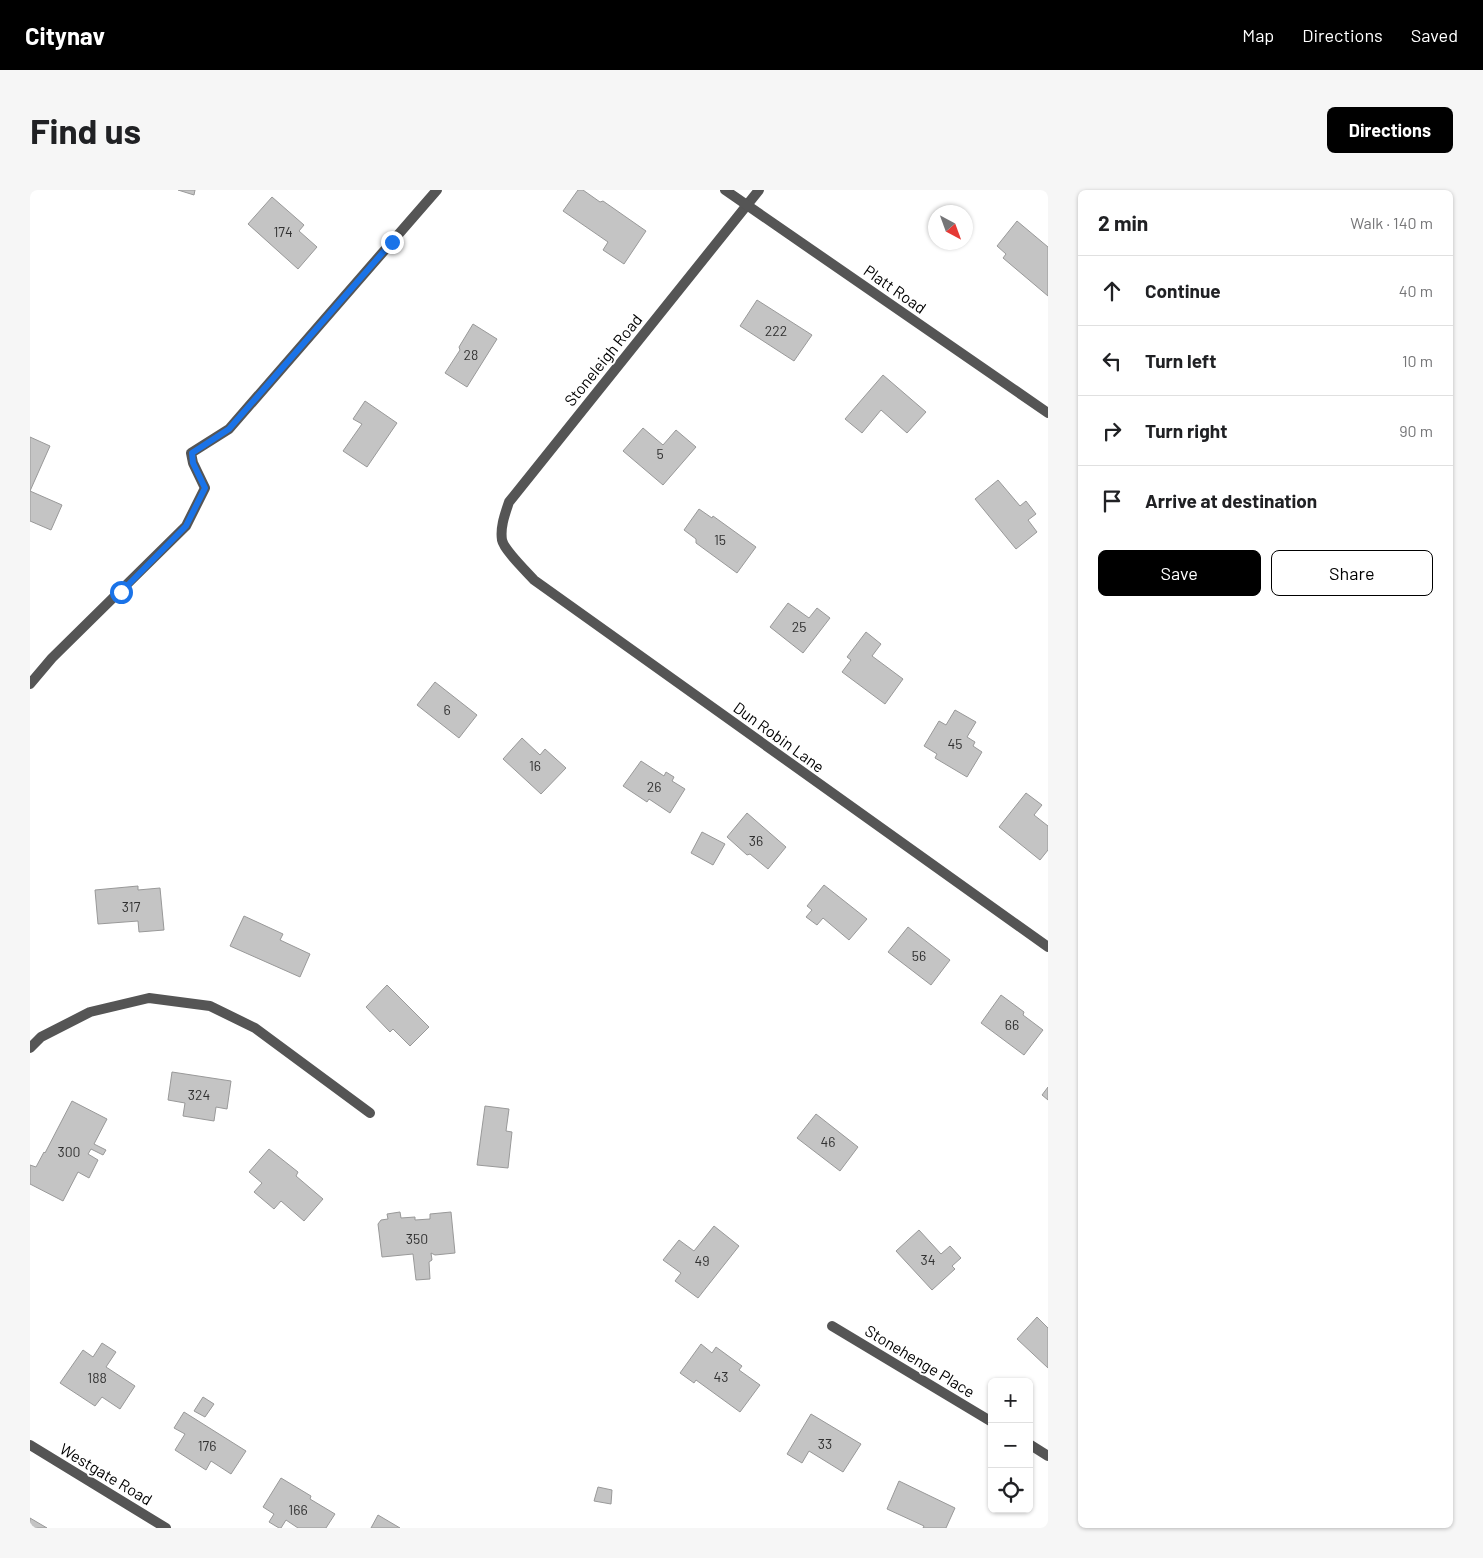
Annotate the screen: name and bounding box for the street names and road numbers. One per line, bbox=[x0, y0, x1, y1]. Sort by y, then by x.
street label: Platt Road bbox=[861, 260, 930, 317]
street label: Stoneleigh Road bbox=[560, 310, 645, 409]
street label: Dun Robin Lane bbox=[730, 697, 828, 776]
street label: Stonehenge Place bbox=[862, 1320, 979, 1401]
street label: Westgate Road bbox=[57, 1439, 156, 1509]

